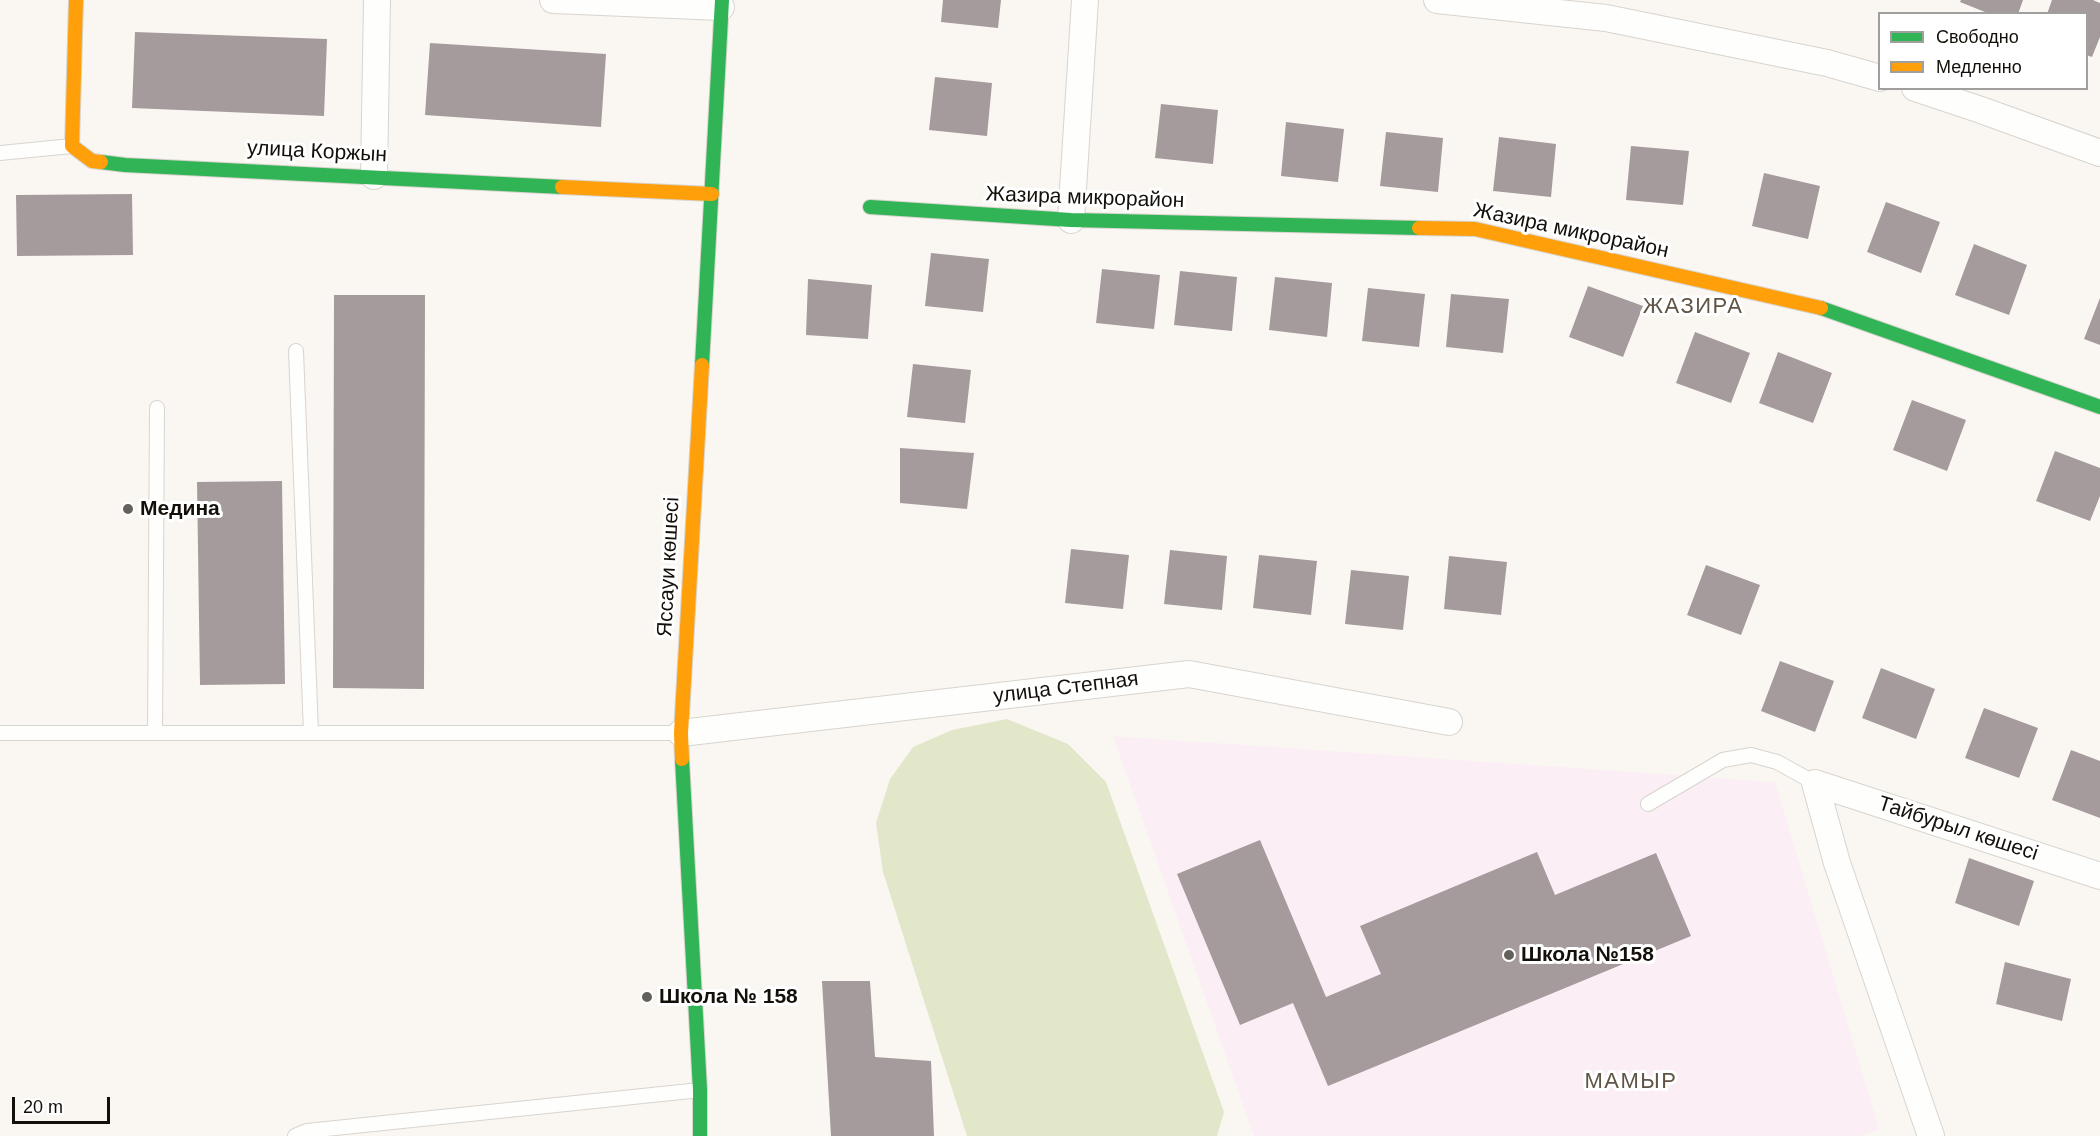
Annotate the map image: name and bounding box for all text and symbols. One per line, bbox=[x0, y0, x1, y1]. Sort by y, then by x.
legend bbox=[1878, 12, 2088, 90]
text: Свободно bbox=[1936, 27, 2019, 47]
text: Медленно bbox=[1936, 57, 2022, 77]
street label: улица Коржын bbox=[246, 136, 388, 168]
street label: Жазира микрорайон bbox=[985, 182, 1185, 214]
street label: Жазира микрорайон bbox=[1471, 198, 1671, 264]
district label: ЖАЗИРА bbox=[1643, 294, 1743, 320]
place label: Медина bbox=[140, 496, 220, 522]
street label: Яссауи көшесі bbox=[653, 496, 685, 638]
marker: Медина bbox=[121, 502, 135, 516]
street label: улица Степная bbox=[992, 667, 1140, 709]
street label: Тайбурыл көшесі bbox=[1875, 791, 2041, 867]
place label: Школа №158 bbox=[1521, 942, 1654, 968]
marker: Школа №158 bbox=[1502, 948, 1516, 962]
place label: Школа № 158 bbox=[659, 984, 798, 1010]
marker: Школа № 158 bbox=[640, 990, 654, 1004]
district label: МАМЫР bbox=[1585, 1069, 1677, 1095]
scale bar bbox=[15, 1085, 112, 1123]
text: 20 m bbox=[23, 1097, 63, 1117]

